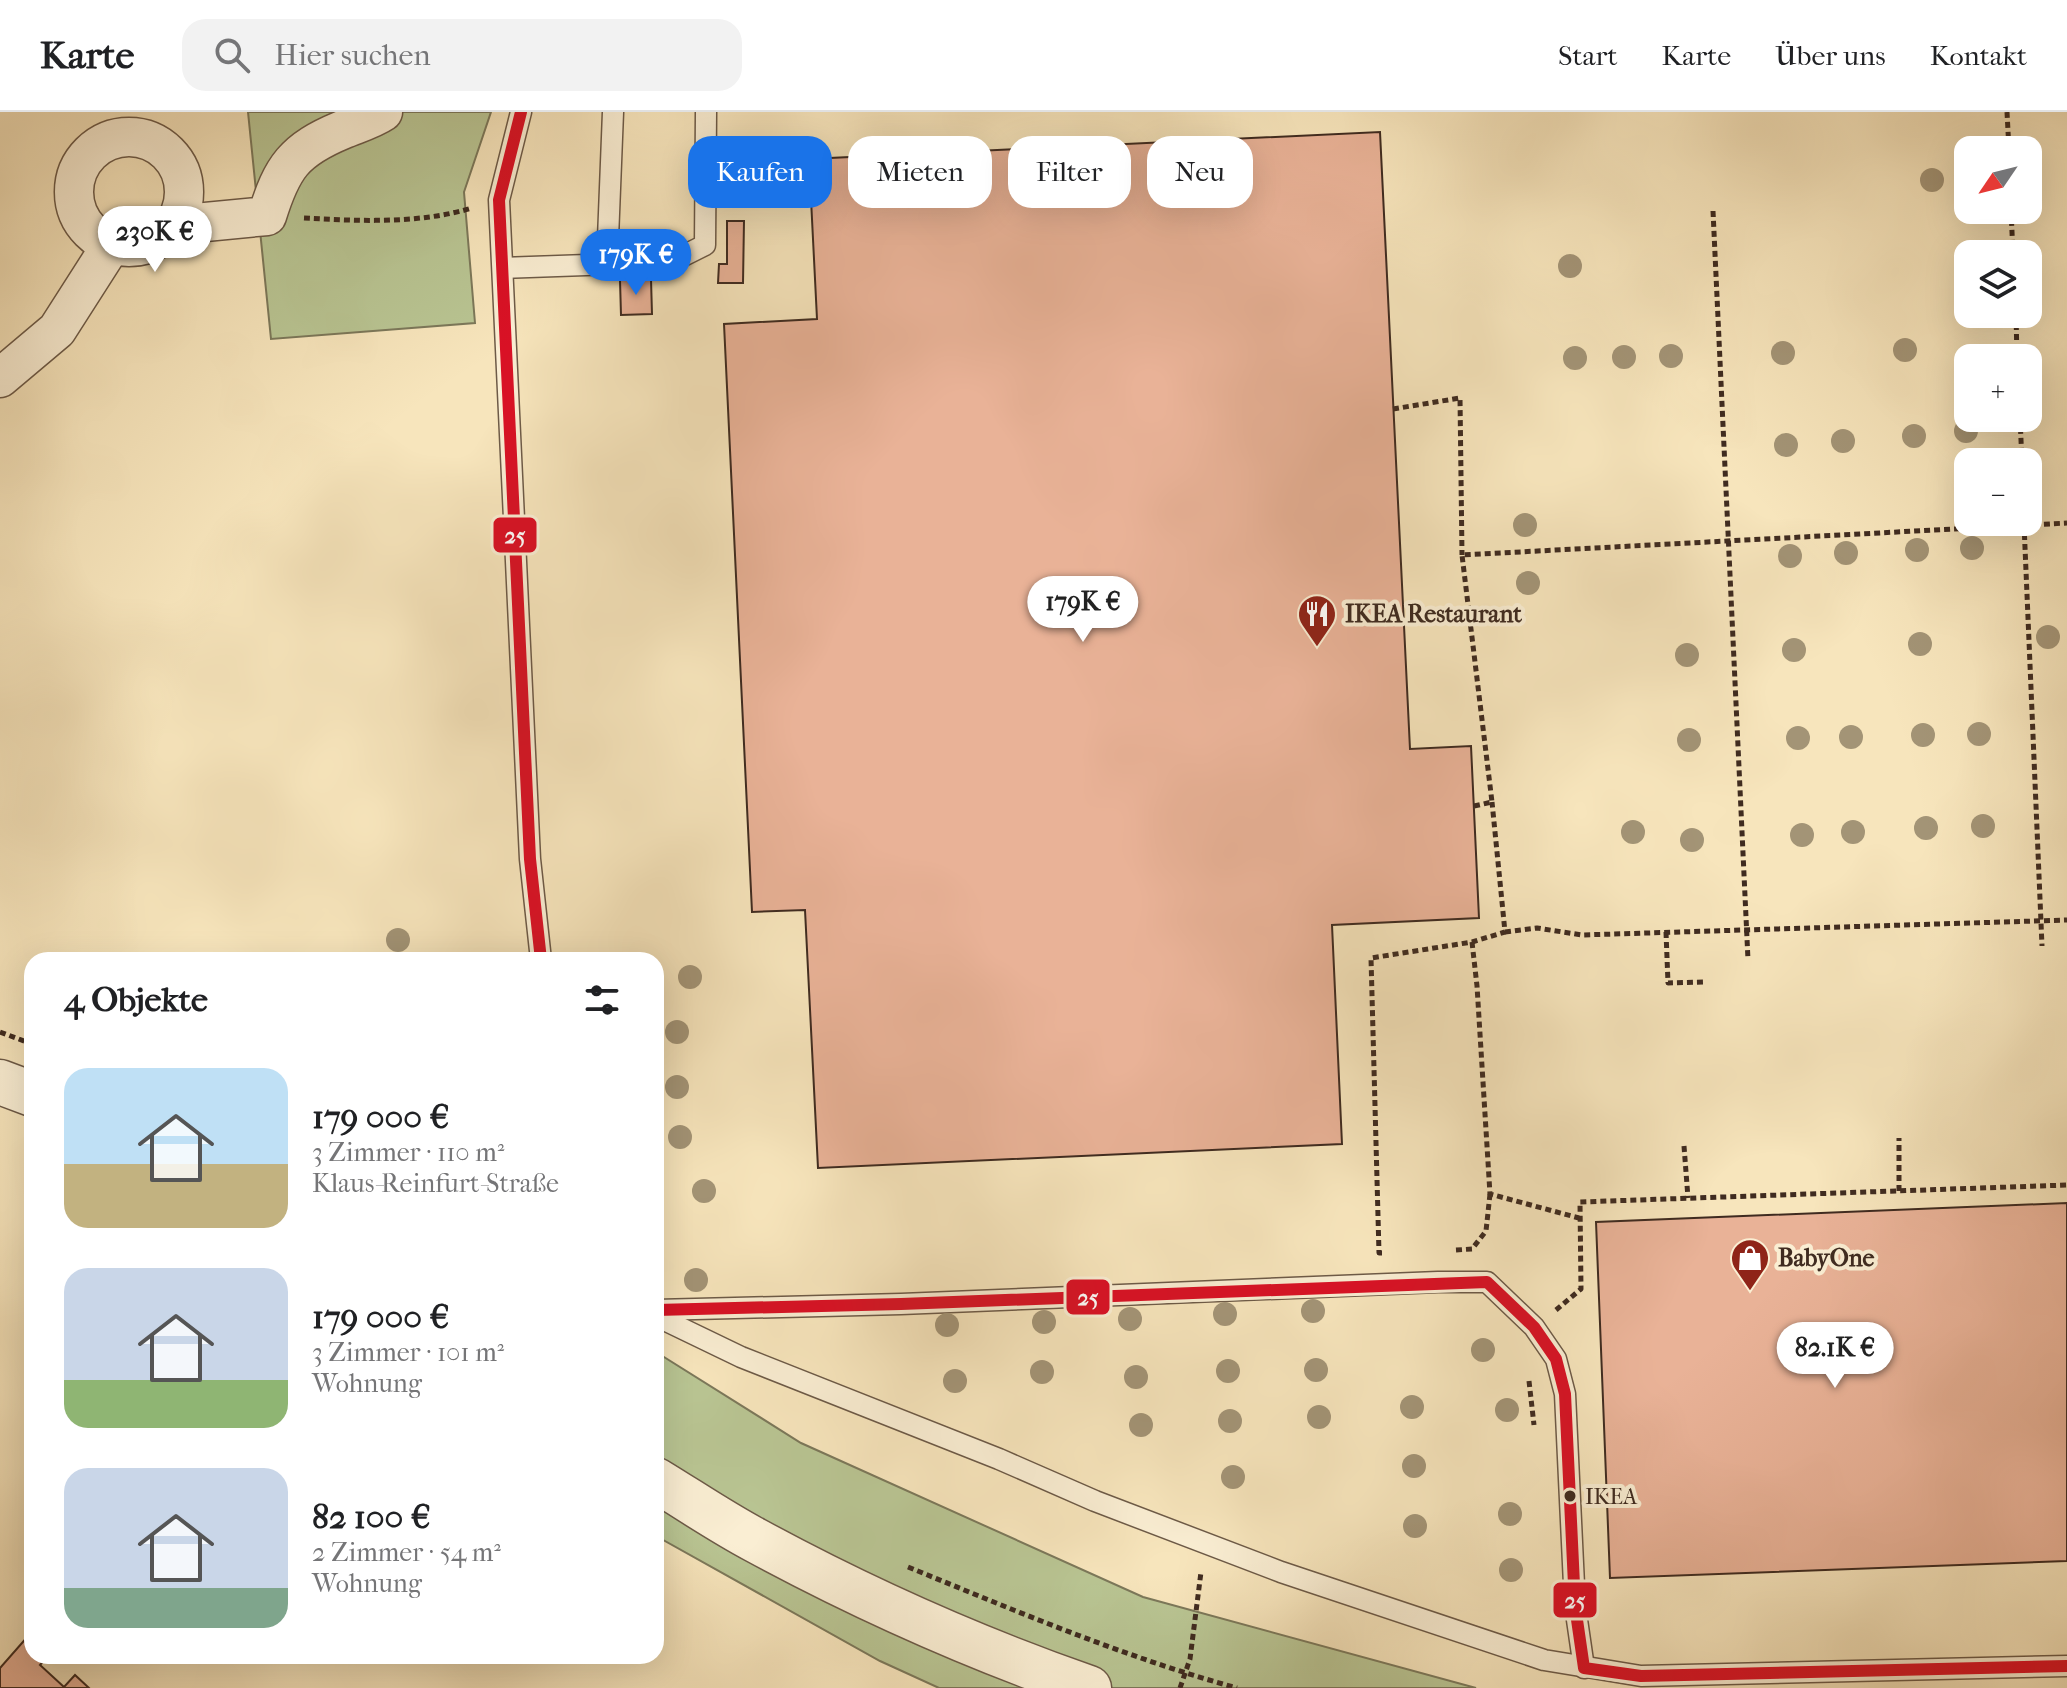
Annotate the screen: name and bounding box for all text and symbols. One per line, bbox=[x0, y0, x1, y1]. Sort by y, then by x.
search box bbox=[182, 19, 742, 91]
text: Karte bbox=[40, 33, 134, 78]
icon: search bbox=[210, 33, 254, 77]
text: Hier suchen bbox=[274, 38, 431, 73]
text: Start bbox=[1558, 39, 1618, 72]
text: Karte bbox=[1662, 39, 1731, 72]
text: Über uns bbox=[1775, 39, 1886, 72]
text: Kontakt bbox=[1930, 39, 2027, 72]
chip: Kaufen bbox=[688, 136, 832, 208]
chip: Mieten bbox=[848, 136, 992, 208]
chip: Filter bbox=[1008, 136, 1131, 208]
chip: Neu bbox=[1147, 136, 1253, 208]
north arrow bbox=[1954, 136, 2042, 224]
map controls bbox=[1954, 136, 2042, 536]
pin: 230K € bbox=[90, 206, 220, 274]
text: 230K € bbox=[116, 216, 194, 247]
pin: 179K € bbox=[571, 229, 701, 297]
text: 179K € bbox=[598, 239, 674, 270]
button: layers bbox=[1954, 240, 2042, 328]
button: + bbox=[1954, 344, 2042, 432]
button: − bbox=[1954, 448, 2042, 536]
line badge: 25 bbox=[492, 516, 538, 554]
text: 25 bbox=[505, 523, 526, 549]
pin: 179K € bbox=[1018, 576, 1148, 644]
text: 179K € bbox=[1045, 586, 1121, 617]
restaurant icon: IKEA Restaurant bbox=[1296, 593, 1338, 648]
place label: IKEA Restaurant bbox=[1345, 600, 1522, 628]
icon: filters bbox=[580, 978, 624, 1022]
text: 4 Objekte bbox=[64, 980, 208, 1020]
text: 179 000 € bbox=[312, 1097, 449, 1137]
icon: home bbox=[128, 1100, 224, 1196]
text: 3 Zimmer · 110 m² bbox=[312, 1137, 504, 1168]
text: Klaus-Reinfurt-Straße bbox=[312, 1168, 559, 1199]
shop icon: BabyOne bbox=[1729, 1237, 1771, 1292]
place label: BabyOne bbox=[1778, 1244, 1874, 1272]
line badge: 25 bbox=[1065, 1278, 1111, 1316]
text: 25 bbox=[1078, 1285, 1099, 1311]
text: 179 000 € bbox=[312, 1297, 449, 1337]
icon: home bbox=[128, 1300, 224, 1396]
pin: 82.1K € bbox=[1761, 1322, 1909, 1390]
text: 82.1K € bbox=[1795, 1332, 1875, 1363]
text: 3 Zimmer · 101 m² bbox=[312, 1337, 504, 1368]
text: Wohnung bbox=[312, 1368, 422, 1399]
place label: IKEA bbox=[1585, 1484, 1638, 1510]
marker: IKEA bbox=[1562, 1488, 1578, 1504]
text: 82 100 € bbox=[312, 1497, 431, 1537]
icon: home bbox=[128, 1500, 224, 1596]
text: 2 Zimmer · 54 m² bbox=[312, 1537, 501, 1568]
text: Wohnung bbox=[312, 1568, 422, 1599]
line badge: 25 bbox=[1552, 1581, 1598, 1619]
text: 25 bbox=[1565, 1588, 1586, 1614]

